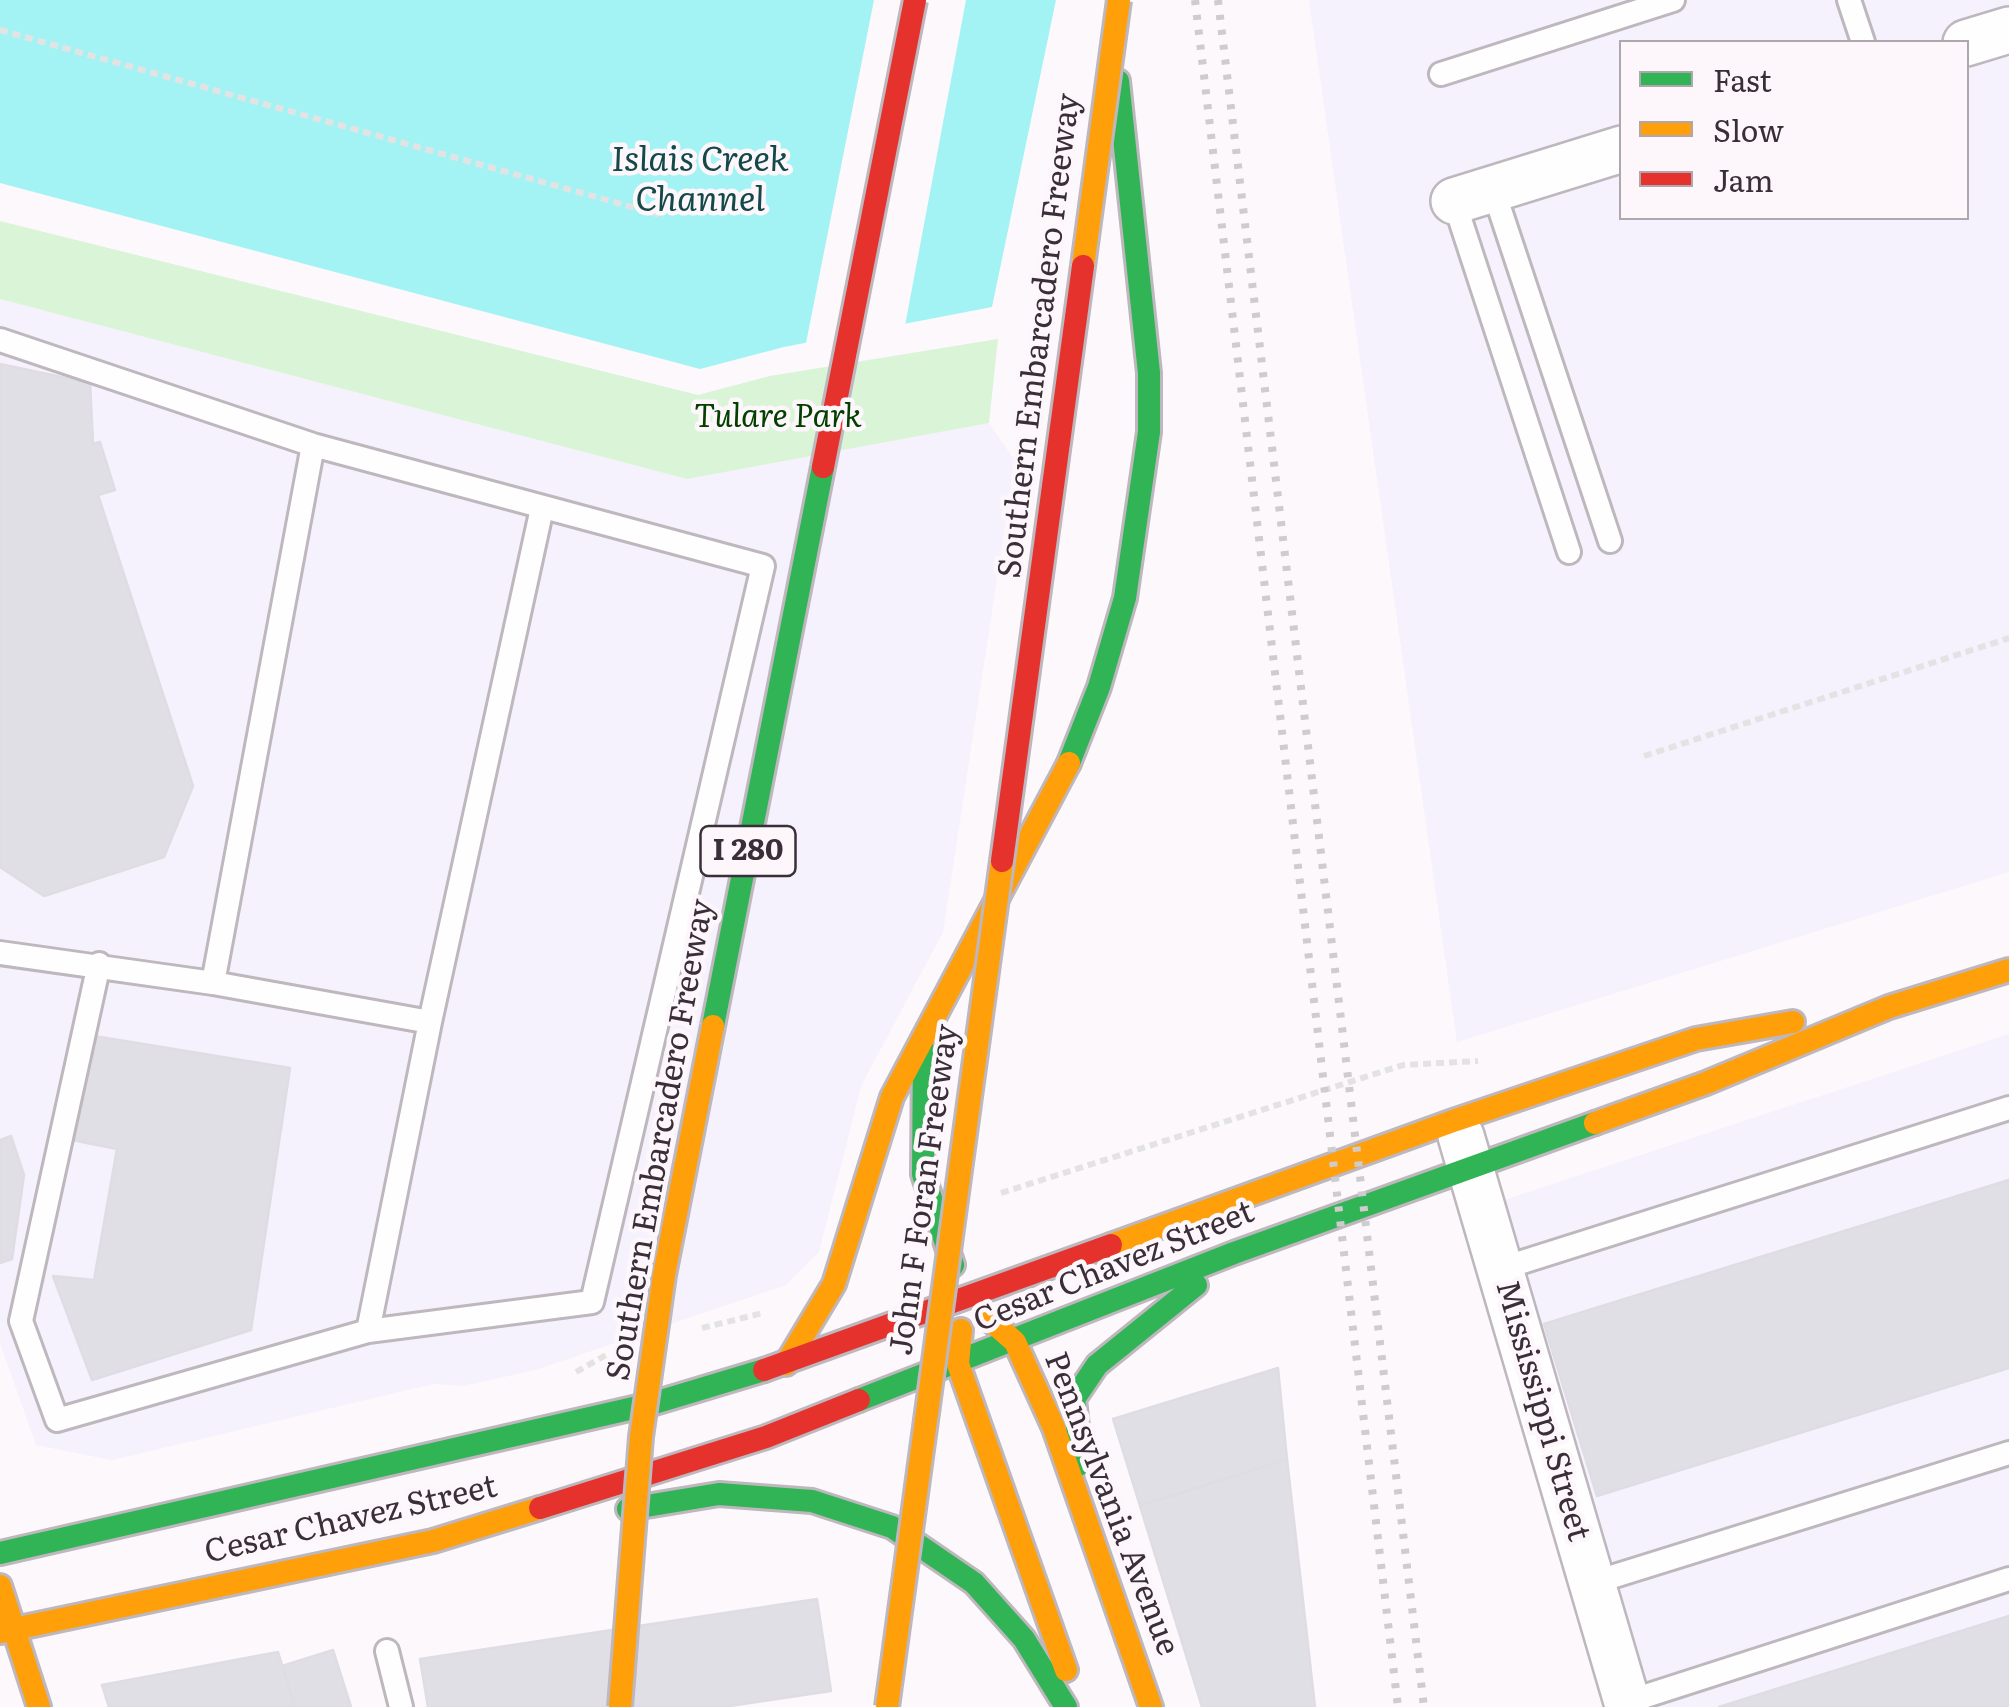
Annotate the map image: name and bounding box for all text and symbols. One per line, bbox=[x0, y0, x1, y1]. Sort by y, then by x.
legend bbox=[1619, 40, 1969, 220]
text: Fast bbox=[1713, 57, 1772, 101]
street label: Southern Embarcadero Freeway bbox=[991, 91, 1089, 581]
text: Slow bbox=[1713, 107, 1784, 151]
water label: Islais Creek Channel bbox=[611, 140, 789, 222]
text: Jam bbox=[1713, 157, 1773, 201]
park label: Tulare Park bbox=[694, 399, 862, 437]
road number: I 280 bbox=[700, 826, 796, 876]
street label: Southern Embarcadero Freeway bbox=[600, 896, 722, 1384]
street label: John F Foran Freeway bbox=[883, 1022, 967, 1358]
street label: Cesar Chavez Street bbox=[968, 1193, 1260, 1341]
street label: Mississippi Street bbox=[1486, 1276, 1598, 1546]
street label: Pennsylvania Avenue bbox=[1035, 1347, 1187, 1661]
street label: Cesar Chavez Street bbox=[201, 1468, 501, 1572]

